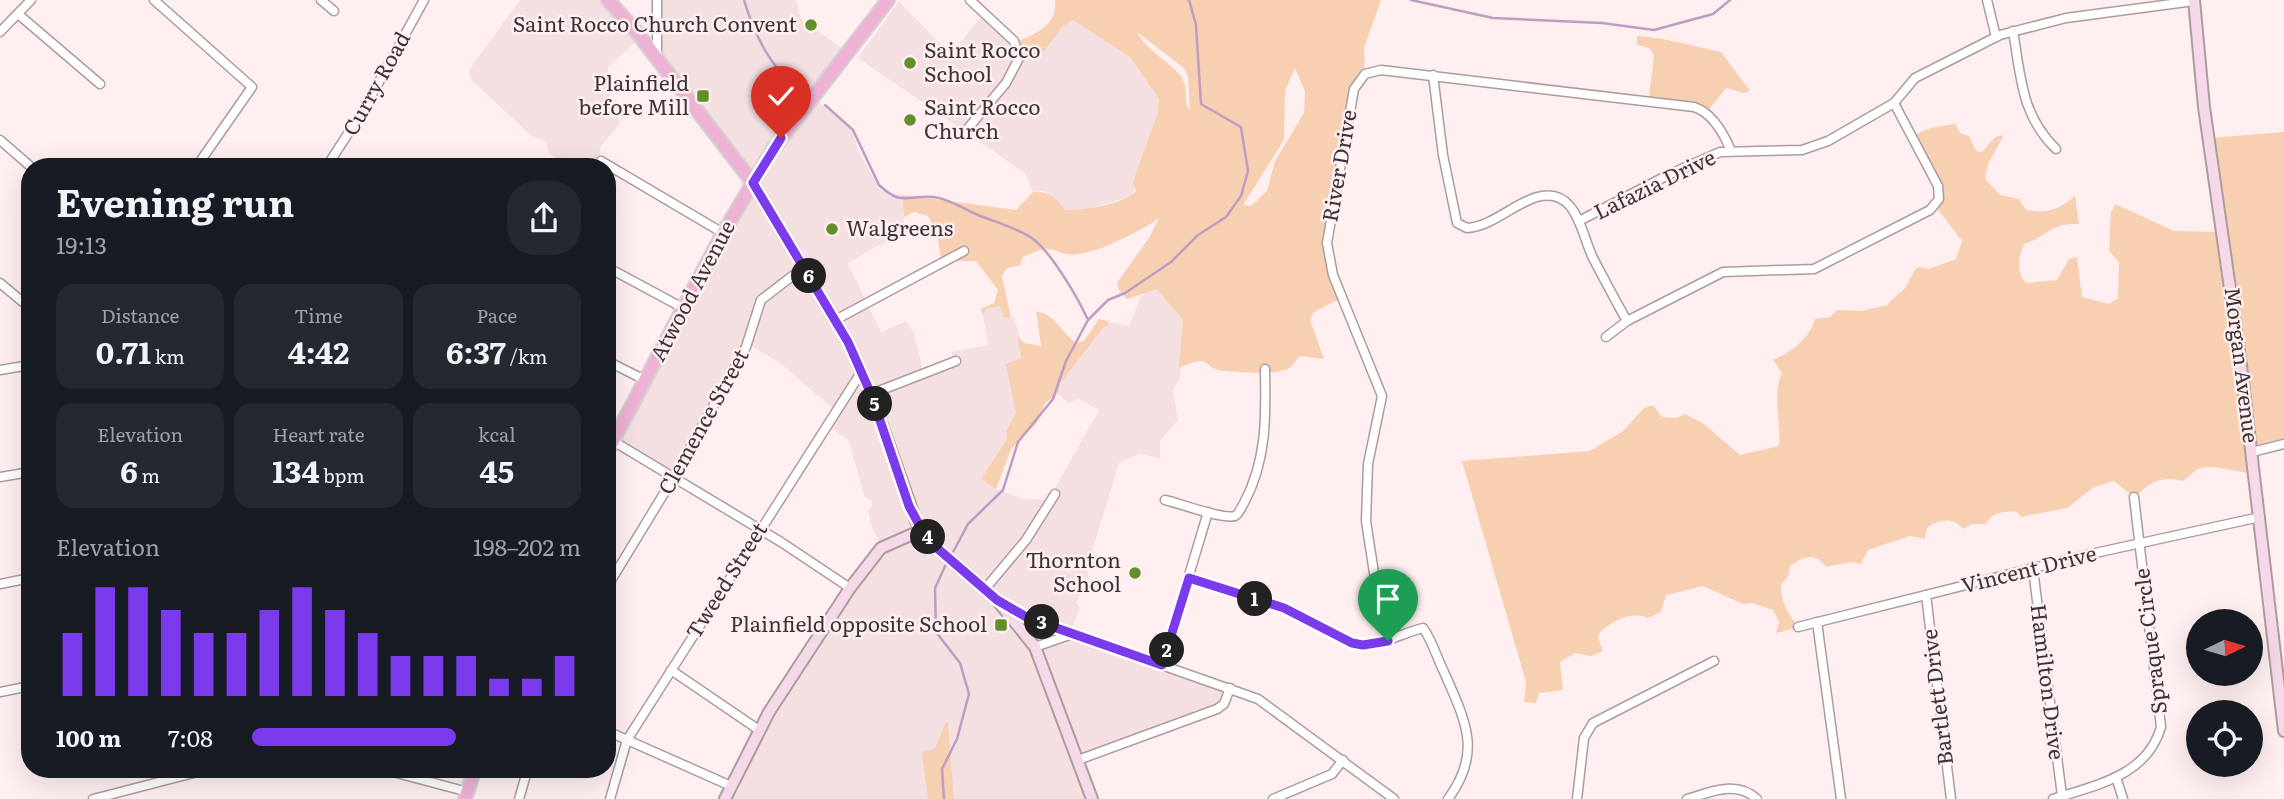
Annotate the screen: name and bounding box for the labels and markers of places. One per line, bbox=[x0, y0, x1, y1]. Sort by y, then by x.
place label: Saint Rocco Church Convent bbox=[513, 7, 798, 38]
marker: Saint Rocco Church Convent bbox=[803, 17, 819, 33]
place label: Saint Rocco School bbox=[924, 33, 1041, 88]
marker: Saint Rocco School bbox=[902, 55, 918, 71]
place label: Plainfield before Mill bbox=[579, 66, 689, 121]
pin bbox=[751, 66, 811, 138]
marker: Plainfield before Mill bbox=[695, 88, 711, 104]
place label: Saint Rocco Church bbox=[924, 90, 1041, 145]
marker: Saint Rocco Church bbox=[902, 112, 918, 128]
place label: Walgreens bbox=[846, 211, 953, 242]
marker: Walgreens bbox=[824, 221, 840, 237]
pin: 6 bbox=[792, 258, 826, 294]
pin: 5 bbox=[858, 386, 892, 422]
pin: 4 bbox=[911, 520, 946, 554]
place label: Thornton School bbox=[1026, 543, 1121, 598]
marker: Thornton School bbox=[1127, 565, 1143, 581]
pin bbox=[1358, 569, 1418, 641]
pin: 1 bbox=[1238, 582, 1272, 616]
pin: 3 bbox=[1024, 604, 1060, 640]
place label: Plainfield opposite School bbox=[730, 607, 987, 638]
marker: Plainfield opposite School bbox=[993, 617, 1009, 633]
pin: 2 bbox=[1150, 632, 1184, 668]

